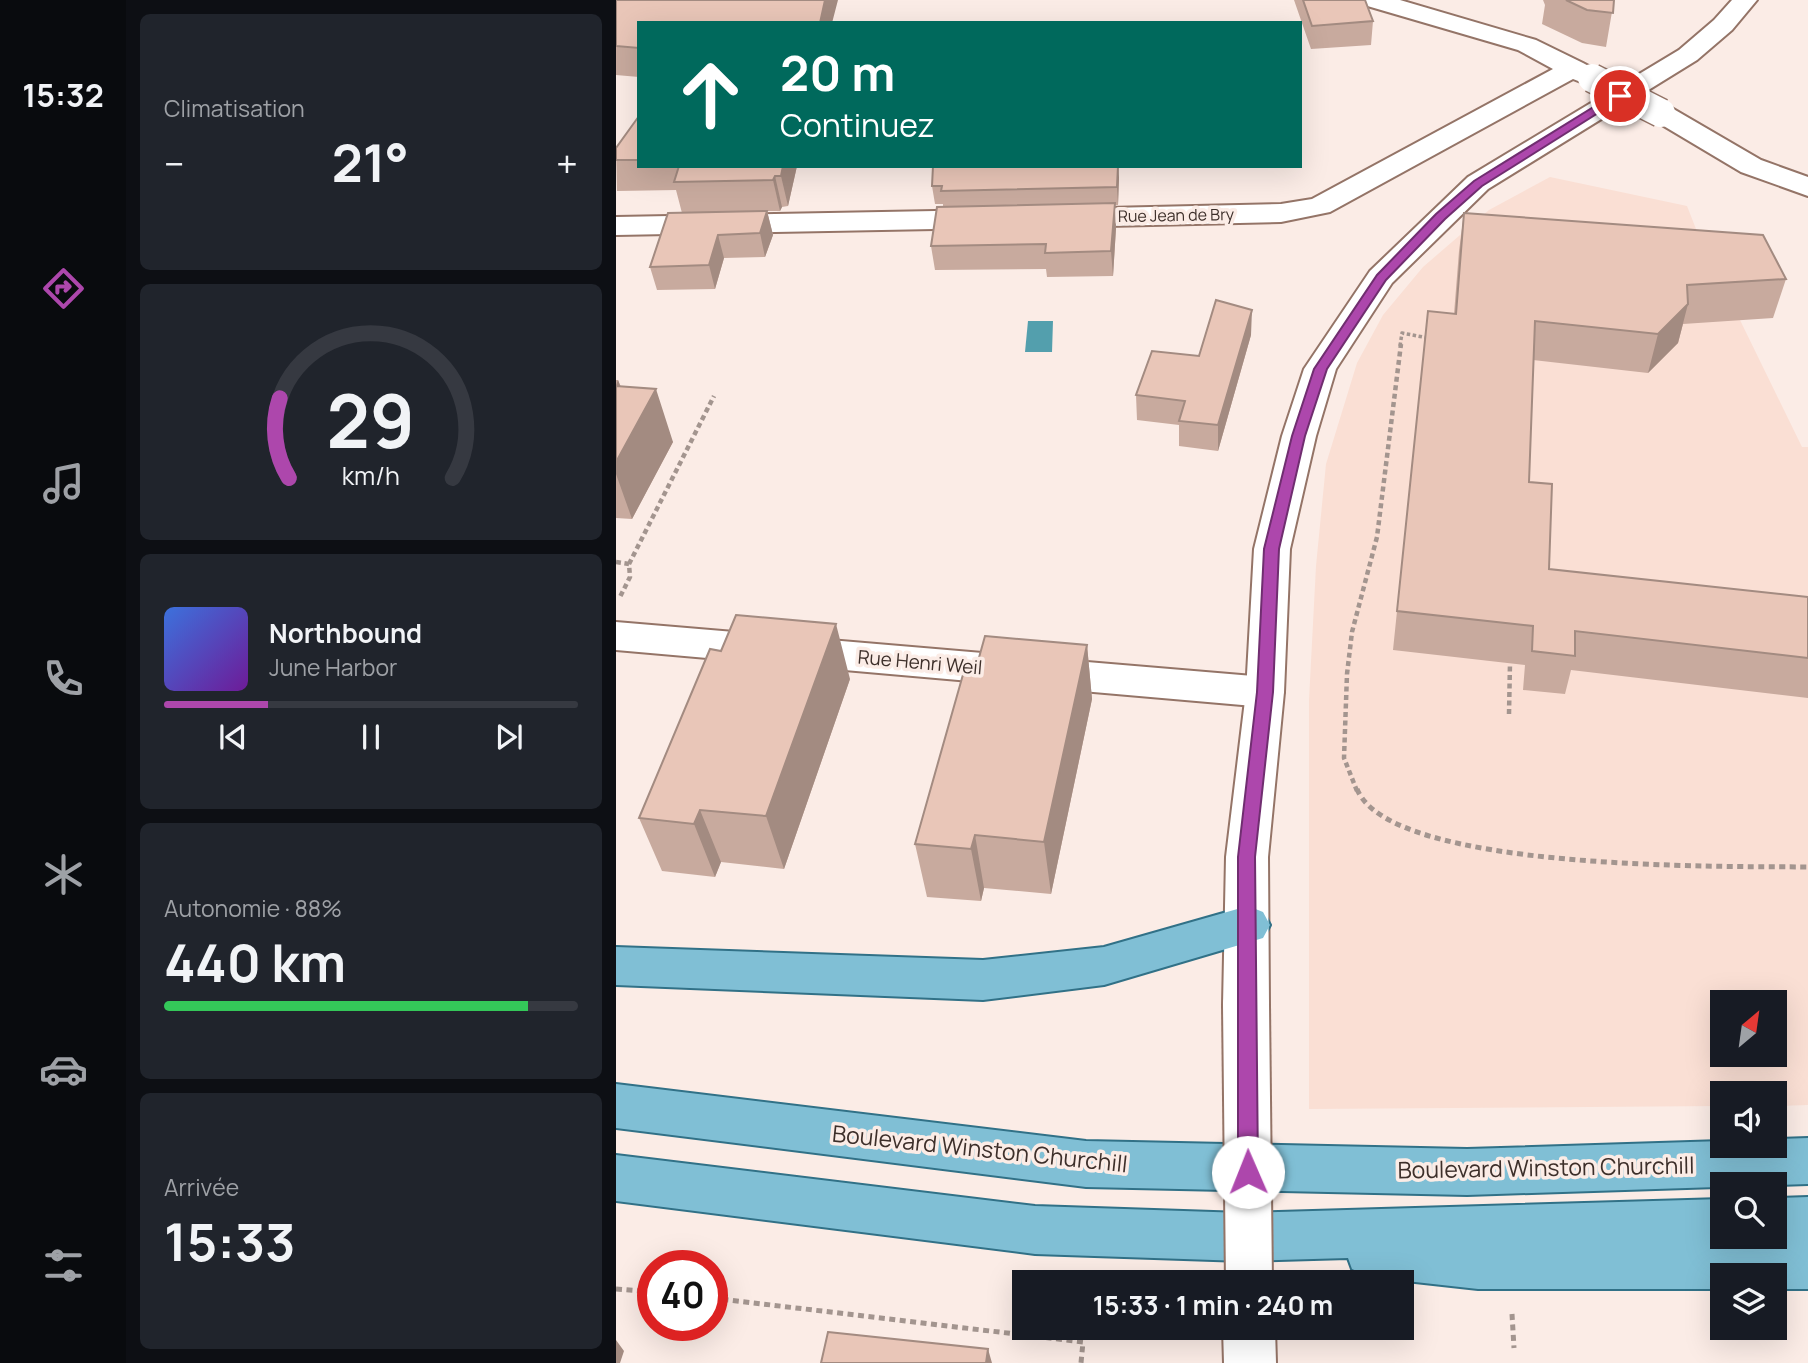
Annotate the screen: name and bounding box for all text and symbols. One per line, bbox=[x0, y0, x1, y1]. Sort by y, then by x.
text: 20 m bbox=[780, 39, 895, 106]
icon: ahead bbox=[665, 49, 756, 140]
pin bbox=[1590, 66, 1650, 126]
text: 15:32 bbox=[22, 73, 104, 117]
icon: arrive bbox=[1601, 77, 1639, 115]
text: Climatisation bbox=[164, 92, 305, 124]
text: Continuez bbox=[780, 103, 935, 147]
text: 21° bbox=[332, 127, 409, 198]
text: − bbox=[164, 137, 185, 189]
text: + bbox=[556, 137, 578, 189]
street label: Rue Jean de Bry bbox=[1118, 203, 1235, 227]
icon: directions bbox=[39, 264, 88, 313]
text: 29 bbox=[327, 370, 415, 470]
text: km/h bbox=[342, 457, 400, 492]
icon: music bbox=[39, 459, 88, 508]
text: Northbound bbox=[269, 615, 422, 651]
street label: Rue Henri Weil bbox=[857, 644, 983, 680]
text: June Harbor bbox=[269, 651, 397, 683]
icon: phone bbox=[39, 654, 88, 703]
icon: previous bbox=[214, 718, 252, 756]
icon: pause bbox=[352, 718, 390, 756]
icon: next bbox=[490, 718, 528, 756]
icon: climate bbox=[39, 850, 88, 899]
text: Autonomie · 88% bbox=[164, 892, 342, 924]
text: 440 km bbox=[164, 927, 346, 998]
north arrow bbox=[1710, 990, 1787, 1068]
map controls bbox=[1710, 990, 1787, 1340]
icon: car bbox=[39, 1045, 88, 1094]
button: sound bbox=[1710, 1081, 1787, 1158]
street label: Boulevard Winston Churchill bbox=[831, 1117, 1129, 1179]
position arrow bbox=[1211, 1135, 1285, 1209]
street label: Boulevard Winston Churchill bbox=[1397, 1148, 1695, 1186]
text: Arrivée bbox=[164, 1171, 239, 1203]
button: search bbox=[1710, 1172, 1787, 1249]
text: 15:33 bbox=[164, 1206, 296, 1277]
icon: filters bbox=[39, 1241, 88, 1290]
speed limit sign: 40 bbox=[637, 1250, 728, 1341]
button: layers bbox=[1710, 1263, 1787, 1340]
text: 15:33 · 1 min · 240 m bbox=[1093, 1287, 1333, 1323]

